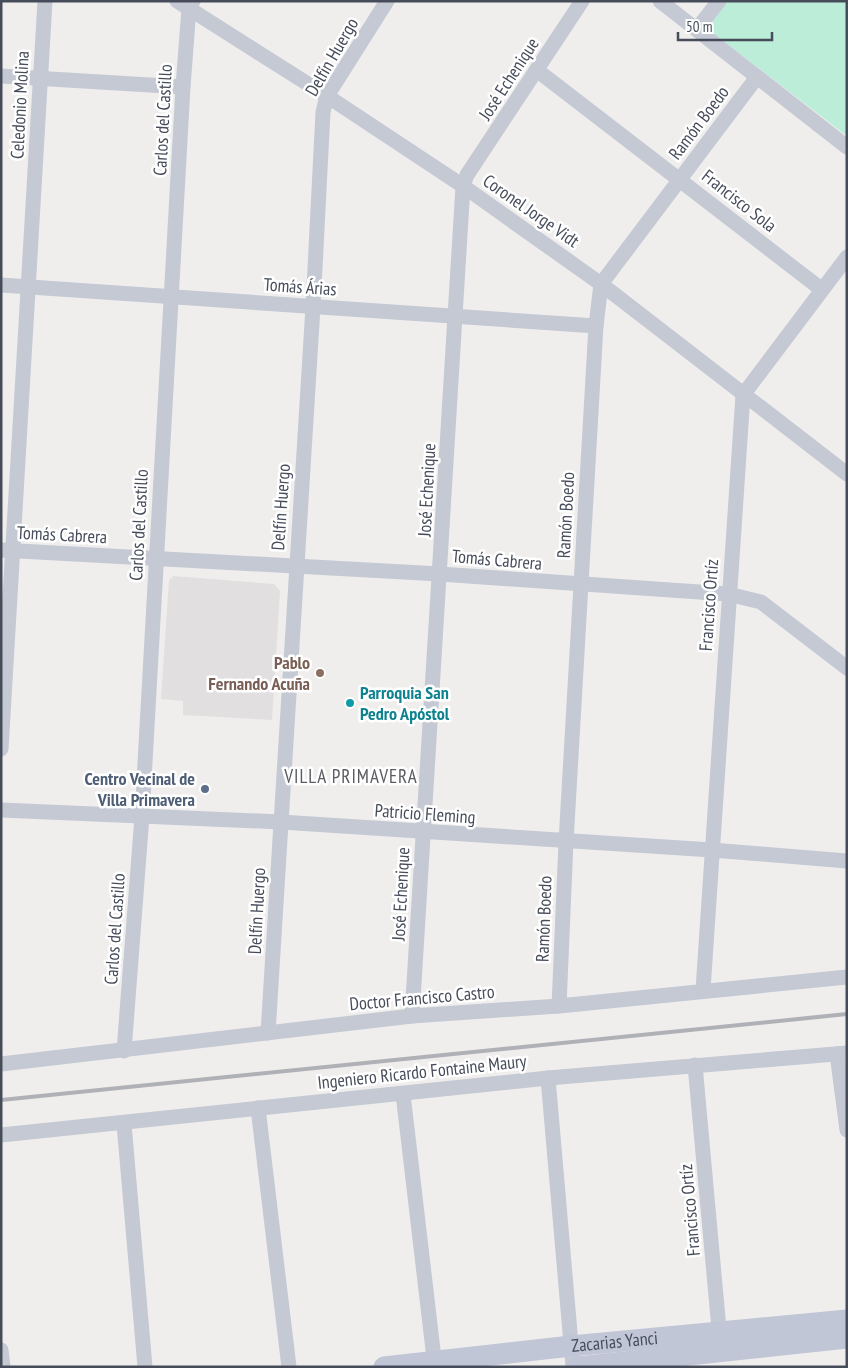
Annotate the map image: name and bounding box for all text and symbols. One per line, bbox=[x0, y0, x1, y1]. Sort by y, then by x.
scale bar bbox=[678, 10, 772, 42]
street label: Delfín Huergo bbox=[300, 13, 363, 100]
text: 50 m bbox=[686, 17, 712, 36]
street label: José Echenique bbox=[473, 33, 544, 125]
street label: Celedonio Molina bbox=[5, 50, 34, 160]
street label: Carlos del Castillo bbox=[148, 63, 177, 176]
street label: Ramón Boedo bbox=[663, 81, 734, 164]
street label: Francisco Sola bbox=[697, 164, 781, 237]
street label: Coronel Jorge Vidt bbox=[479, 169, 584, 252]
street label: Tomás Árias bbox=[263, 272, 337, 301]
street label: José Echenique bbox=[413, 443, 440, 538]
street label: Delfín Huergo bbox=[266, 463, 295, 551]
street label: Carlos del Castillo bbox=[124, 468, 153, 581]
street label: Ramón Boedo bbox=[552, 471, 579, 559]
street label: Tomás Cabrera bbox=[16, 521, 108, 548]
street label: Tomás Cabrera bbox=[451, 544, 543, 575]
street label: Francisco Ortíz bbox=[694, 558, 723, 652]
place label: Pablo Fernando Acuña bbox=[208, 651, 310, 695]
marker: Pablo Fernando Acuña bbox=[314, 667, 326, 679]
place label: Parroquia San Pedro Apóstol bbox=[360, 681, 450, 725]
marker: Parroquia San Pedro Apóstol bbox=[344, 697, 356, 709]
district label: VILLA PRIMAVERA bbox=[283, 764, 418, 788]
place label: Centro Vecinal de Villa Primavera bbox=[84, 767, 195, 811]
marker: Centro Vecinal de Villa Primavera bbox=[199, 783, 211, 795]
street label: Patricio Fleming bbox=[374, 799, 476, 828]
street label: José Echenique bbox=[387, 847, 414, 942]
street label: Delfín Huergo bbox=[243, 867, 270, 955]
street label: Carlos del Castillo bbox=[99, 872, 130, 985]
street label: Ramón Boedo bbox=[531, 875, 557, 963]
street label: Doctor Francisco Castro bbox=[348, 980, 496, 1015]
street label: Ingeniero Ricardo Fontaine Maury bbox=[316, 1049, 528, 1094]
street label: Francisco Ortíz bbox=[674, 1163, 705, 1257]
street label: Zacarias Yanci bbox=[570, 1326, 659, 1357]

